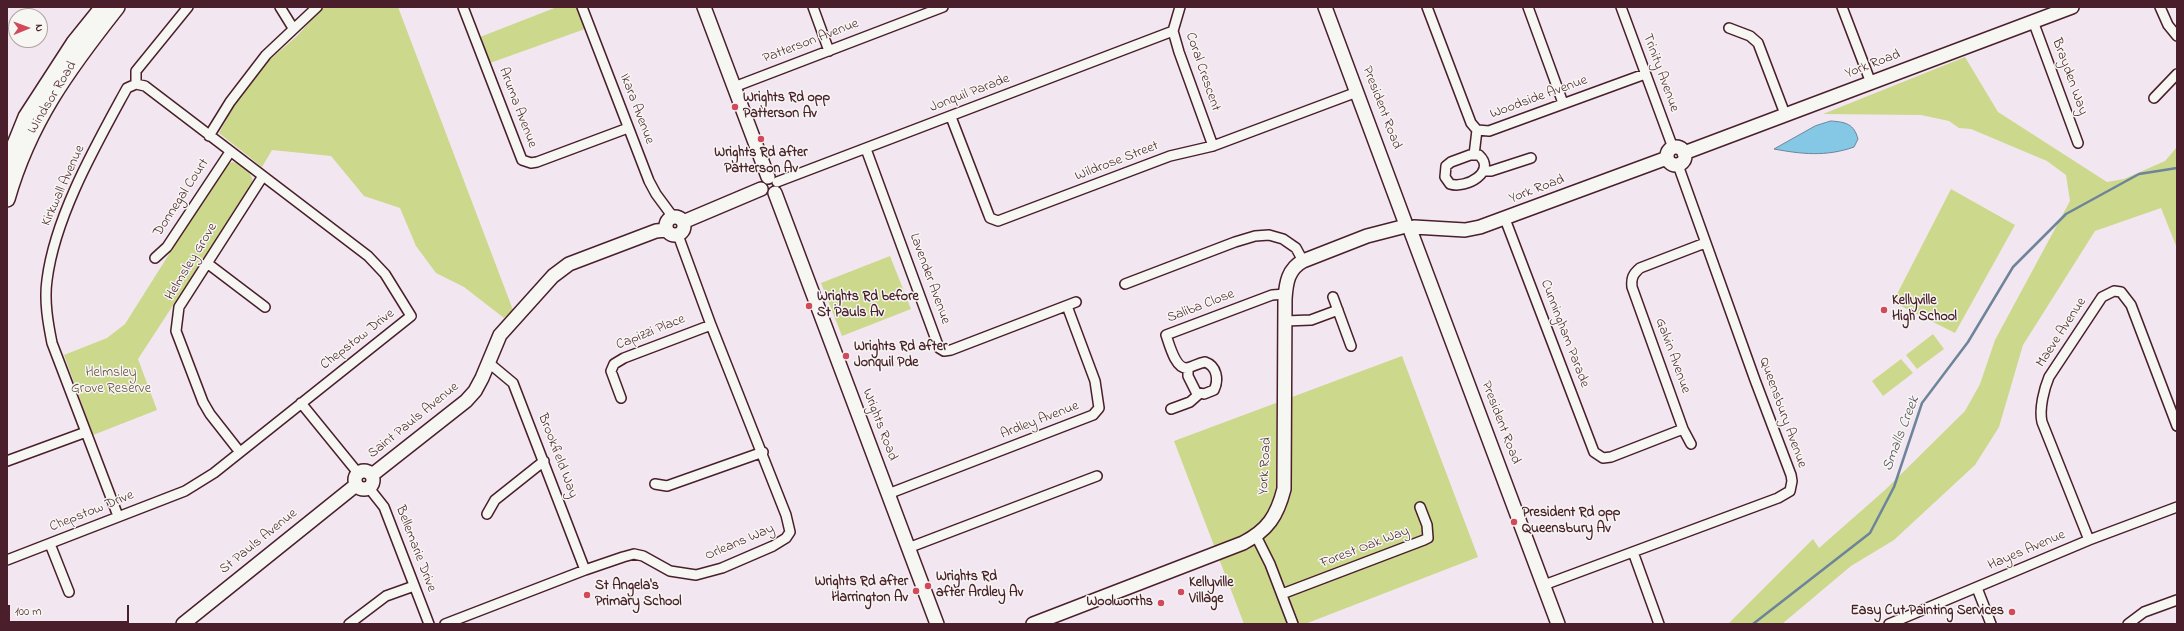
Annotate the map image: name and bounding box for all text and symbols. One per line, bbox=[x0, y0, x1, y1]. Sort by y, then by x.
north arrow bbox=[8, 8, 48, 48]
street label: Patterson Avenue bbox=[761, 16, 861, 68]
text: N bbox=[31, 24, 47, 32]
street label: Coral Crescent bbox=[1181, 30, 1223, 114]
street label: Trinity Avenue bbox=[1638, 32, 1682, 114]
street label: Brayden Way bbox=[2047, 36, 2091, 118]
street label: York Road bbox=[1843, 47, 1903, 83]
street label: Windsor Road bbox=[25, 59, 81, 137]
street label: President Road bbox=[1358, 64, 1404, 152]
street label: Aruma Avenue bbox=[494, 65, 540, 151]
street label: Ikara Avenue bbox=[615, 71, 657, 147]
street label: Jonquil Parade bbox=[928, 71, 1012, 117]
street label: Woodside Avenue bbox=[1488, 73, 1590, 123]
place label: Wrights Rd opp Patterson Av bbox=[743, 91, 830, 124]
marker: Wrights Rd opp Patterson Av bbox=[730, 102, 740, 112]
marker: Wrights Rd after Patterson Av bbox=[756, 134, 766, 144]
street label: Wildrose Street bbox=[1073, 138, 1161, 186]
street label: Kirkwall Avenue bbox=[39, 143, 89, 229]
place label: Wrights Rd after Patterson Av bbox=[714, 146, 808, 178]
street label: Donnegal Court bbox=[151, 156, 213, 240]
street label: York Road bbox=[1507, 172, 1567, 208]
street label: Helmsley Grove bbox=[162, 220, 222, 304]
street label: Lavender Avenue bbox=[905, 231, 953, 327]
street label: Cunningham Parade bbox=[1536, 278, 1592, 390]
street label: Saliba Close bbox=[1165, 287, 1237, 327]
place label: Wrights Rd before St Pauls Av bbox=[817, 290, 919, 322]
place label: Kellyville High School bbox=[1892, 294, 1957, 326]
street label: Maeve Avenue bbox=[2033, 295, 2091, 371]
marker: Wrights Rd before St Pauls Av bbox=[804, 301, 814, 311]
marker: Kellyville High School bbox=[1879, 305, 1889, 315]
street label: Chepstow Drive bbox=[318, 306, 398, 374]
street label: Capizzi Place bbox=[614, 312, 688, 354]
street label: Galvin Avenue bbox=[1651, 316, 1693, 396]
place label: Wrights Rd after Jonquil Pde bbox=[854, 340, 947, 372]
marker: Wrights Rd after Jonquil Pde bbox=[841, 351, 851, 361]
street label: Queensbury Avenue bbox=[1754, 355, 1810, 471]
park label: Helmsley Grove Reserve bbox=[71, 366, 151, 398]
street label: Saint Pauls Avenue bbox=[365, 379, 463, 463]
street label: President Road bbox=[1477, 379, 1523, 467]
street label: Wrights Road bbox=[858, 387, 900, 463]
water label: Smalls Creek bbox=[1879, 394, 1925, 474]
street label: Ardley Avenue bbox=[998, 398, 1082, 444]
street label: Brookfield Way bbox=[533, 411, 581, 501]
street label: York Road bbox=[1256, 437, 1276, 495]
street label: Chepstow Drive bbox=[47, 487, 137, 537]
street label: Bellemarie Drive bbox=[391, 504, 439, 594]
street label: St Pauls Avenue bbox=[217, 506, 301, 578]
place label: President Rd opp Queensbury Av bbox=[1522, 506, 1620, 538]
marker: President Rd opp Queensbury Av bbox=[1509, 517, 1519, 527]
street label: Orleans Way bbox=[703, 521, 777, 565]
street label: Forest Oak Way bbox=[1318, 523, 1412, 573]
street label: Hayes Avenue bbox=[1986, 527, 2068, 575]
place label: Wrights Rd after Ardley Av bbox=[936, 570, 1023, 602]
place label: Wrights Rd after Harrington Av bbox=[815, 575, 908, 608]
place label: Kellyville Village bbox=[1189, 576, 1233, 608]
place label: St Angela's Primary School bbox=[595, 579, 682, 612]
marker: Wrights Rd after Ardley Av bbox=[923, 581, 933, 591]
marker: Wrights Rd after Harrington Av bbox=[911, 586, 921, 596]
marker: Kellyville Village bbox=[1176, 587, 1186, 597]
marker: St Angela's Primary School bbox=[582, 590, 592, 600]
place label: Woolworths bbox=[1087, 595, 1153, 611]
scale bar bbox=[10, 597, 131, 623]
marker: Woolworths bbox=[1156, 598, 1166, 608]
text: 100 m bbox=[15, 603, 42, 621]
place label: Easy Cut Painting Services bbox=[1850, 604, 2004, 620]
marker: Easy Cut Painting Services bbox=[2007, 607, 2017, 617]

